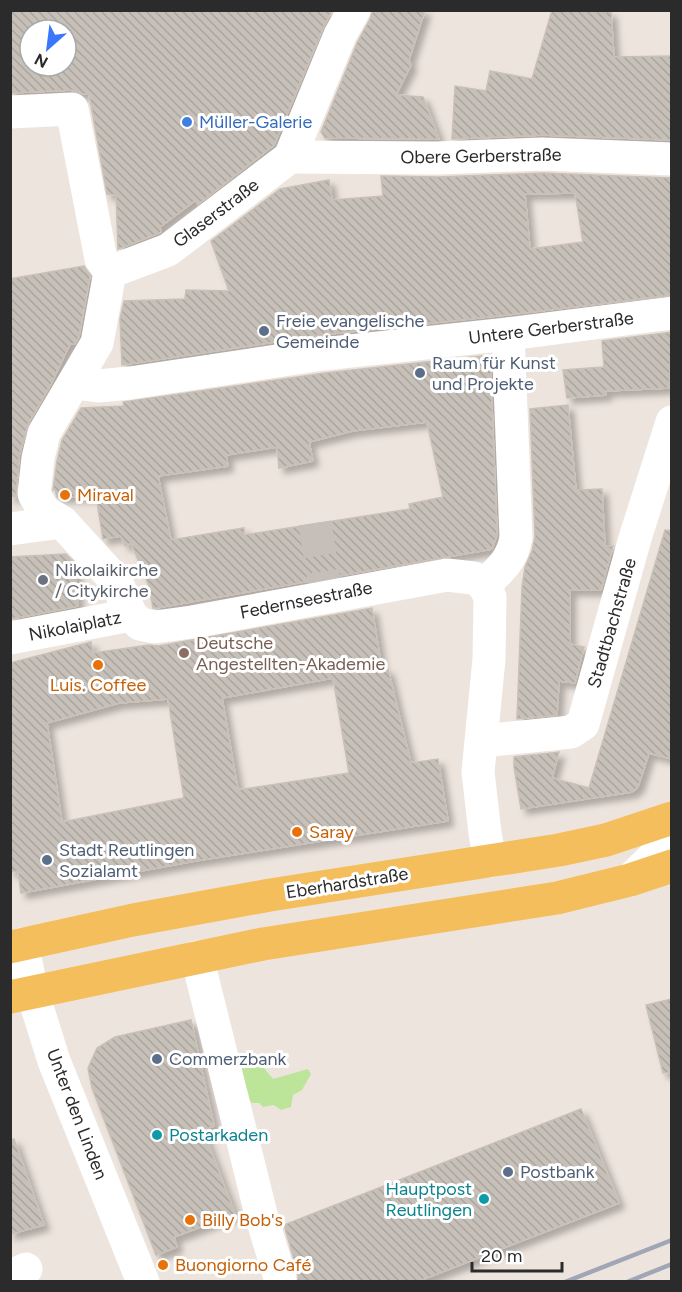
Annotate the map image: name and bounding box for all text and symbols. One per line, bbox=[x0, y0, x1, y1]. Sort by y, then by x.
north arrow bbox=[18, 18, 78, 78]
text: N bbox=[31, 50, 51, 72]
place label: Müller-Galerie bbox=[199, 111, 313, 133]
marker: Müller-Galerie bbox=[180, 115, 194, 129]
street label: Obere Gerberstraße bbox=[400, 144, 562, 168]
street label: Glaserstraße bbox=[169, 174, 263, 252]
street label: Untere Gerberstraße bbox=[467, 307, 635, 349]
place label: Freie evangelische Gemeinde bbox=[276, 310, 425, 353]
marker: Freie evangelische Gemeinde bbox=[257, 324, 271, 338]
place label: Raum für Kunst und Projekte bbox=[432, 352, 556, 395]
marker: Raum für Kunst und Projekte bbox=[413, 366, 427, 380]
place label: Miraval bbox=[77, 484, 134, 506]
marker: Miraval bbox=[58, 488, 72, 502]
street label: Stadtbachstraße bbox=[583, 555, 641, 691]
place label: Nikolaikirche / Citykirche bbox=[55, 559, 158, 602]
marker: Nikolaikirche / Citykirche bbox=[36, 573, 50, 587]
street label: Federnseestraße bbox=[238, 576, 374, 624]
street label: Nikolaiplatz bbox=[27, 606, 123, 646]
place label: Deutsche Angestellten-Akademie bbox=[196, 632, 385, 675]
marker: Deutsche Angestellten-Akademie bbox=[177, 646, 191, 660]
marker: Luis. Coffee bbox=[91, 658, 105, 672]
place label: Luis. Coffee bbox=[50, 674, 146, 696]
place label: Saray bbox=[309, 821, 354, 843]
marker: Saray bbox=[290, 825, 304, 839]
place label: Stadt Reutlingen Sozialamt bbox=[59, 839, 194, 882]
marker: Stadt Reutlingen Sozialamt bbox=[40, 853, 54, 867]
street label: Eberhardstraße bbox=[284, 862, 410, 904]
street label: Unter den Linden bbox=[42, 1045, 112, 1183]
place label: Commerzbank bbox=[169, 1048, 287, 1070]
marker: Commerzbank bbox=[150, 1052, 164, 1066]
place label: Postarkaden bbox=[169, 1124, 268, 1146]
marker: Postarkaden bbox=[150, 1128, 164, 1142]
place label: Postbank bbox=[520, 1161, 595, 1183]
marker: Postbank bbox=[501, 1165, 515, 1179]
place label: Hauptpost Reutlingen bbox=[385, 1178, 472, 1221]
marker: Hauptpost Reutlingen bbox=[477, 1192, 491, 1206]
place label: Billy Bob's bbox=[202, 1209, 283, 1231]
marker: Billy Bob's bbox=[183, 1213, 197, 1227]
scale bar bbox=[472, 1235, 562, 1273]
text: 20 m bbox=[481, 1245, 522, 1267]
place label: Buongiorno Café bbox=[175, 1254, 311, 1276]
marker: Buongiorno Café bbox=[156, 1258, 170, 1272]

